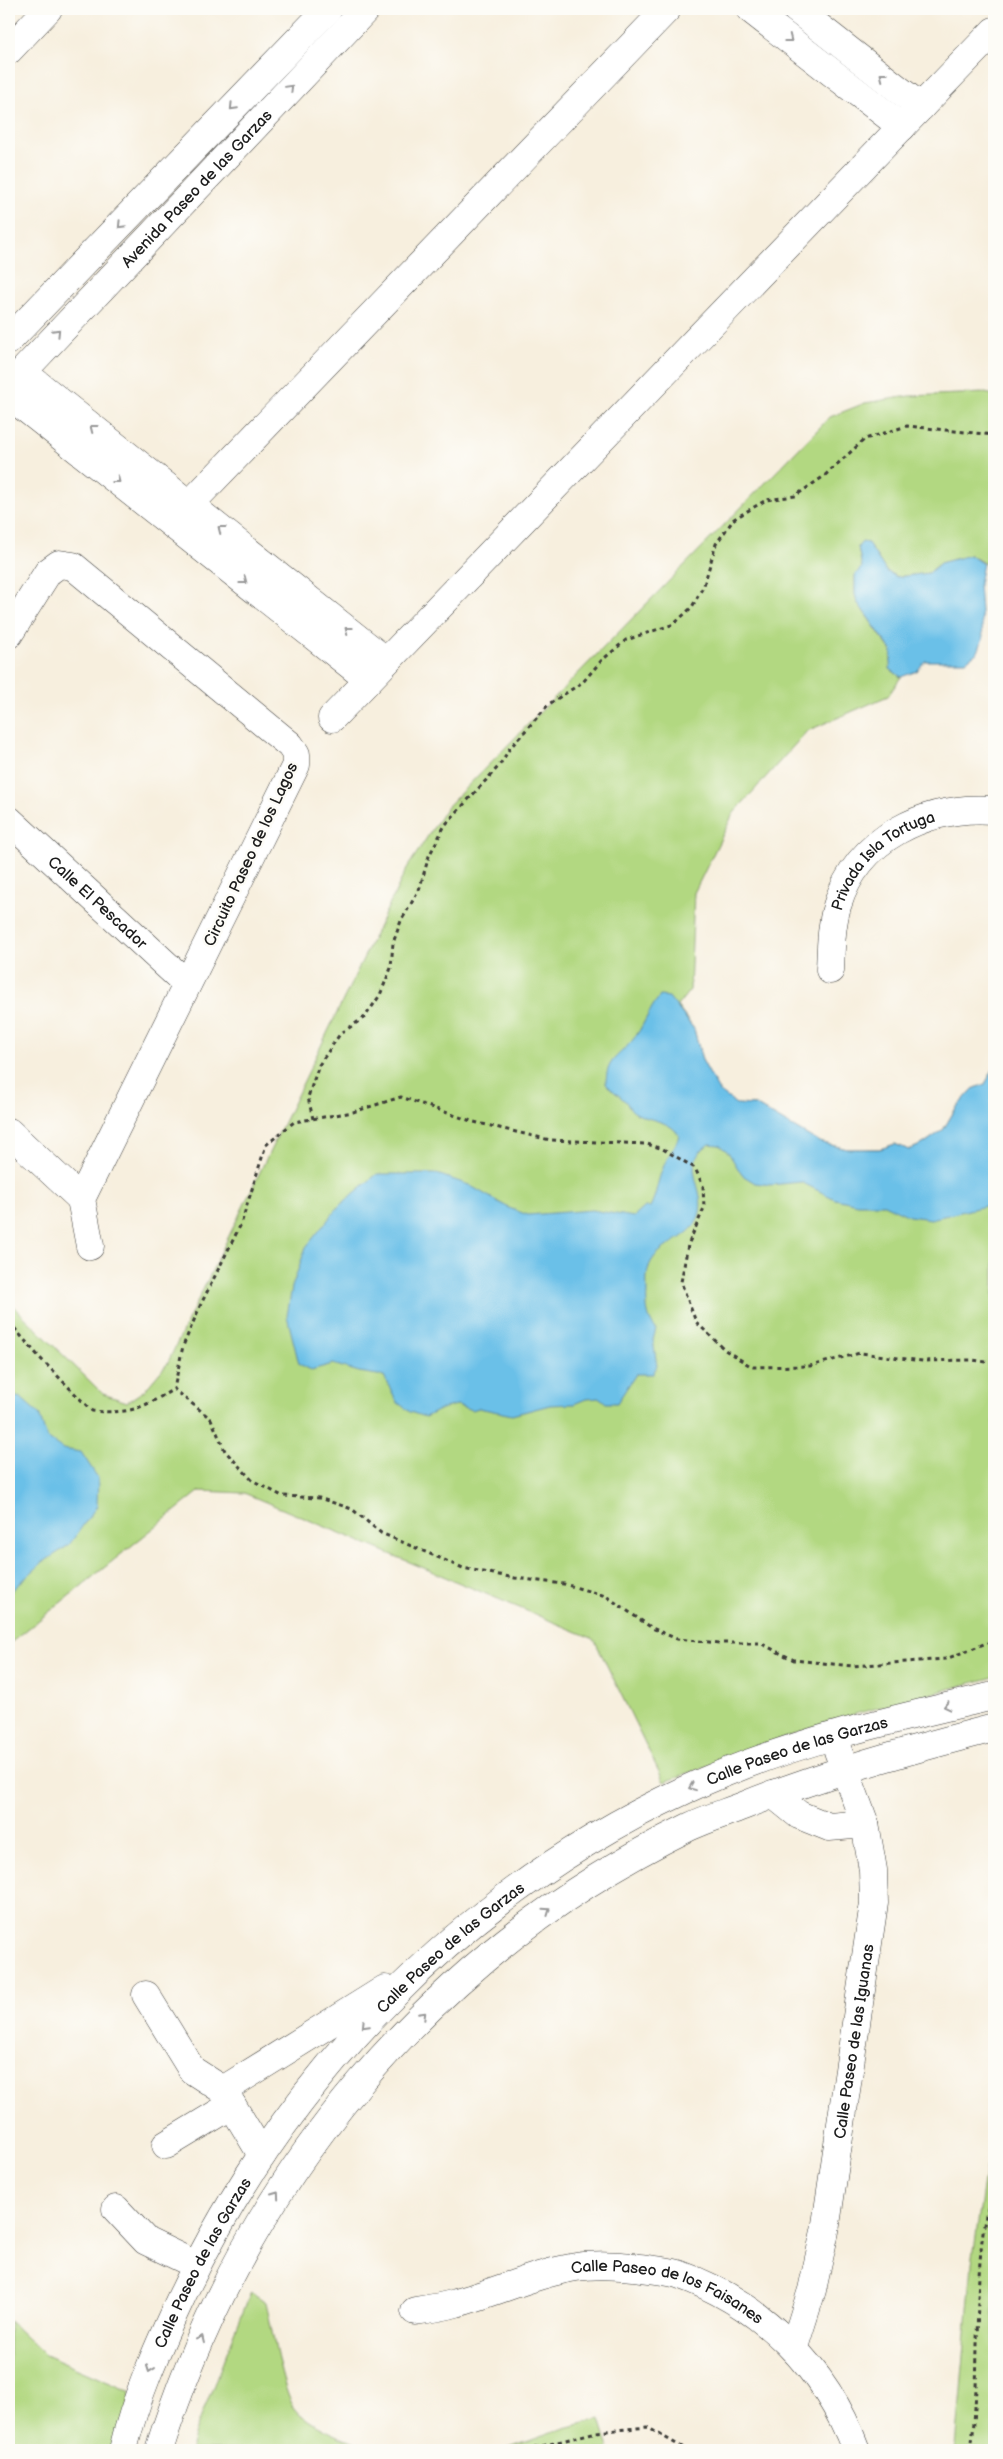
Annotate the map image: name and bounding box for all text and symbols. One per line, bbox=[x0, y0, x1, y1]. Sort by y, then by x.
one-way arrow bbox=[783, 33, 792, 41]
one-way arrow bbox=[880, 74, 889, 82]
one-way arrow bbox=[284, 85, 293, 94]
one-way arrow bbox=[230, 102, 239, 111]
street label: Avenida Paseo de las Garzas bbox=[118, 106, 277, 272]
one-way arrow bbox=[118, 219, 127, 228]
one-way arrow bbox=[51, 329, 60, 338]
one-way arrow bbox=[90, 425, 99, 434]
one-way arrow bbox=[111, 475, 120, 483]
one-way arrow bbox=[217, 526, 226, 535]
one-way arrow bbox=[238, 575, 248, 584]
one-way arrow bbox=[345, 628, 354, 636]
street label: Circuito Paseo de los Lagos bbox=[200, 760, 302, 950]
street label: Privada Isla Tortuga bbox=[828, 808, 937, 913]
street label: Calle El Pescador bbox=[43, 853, 151, 954]
one-way arrow bbox=[942, 1700, 951, 1711]
street label: Calle Paseo de las Garzas bbox=[704, 1713, 890, 1790]
one-way arrow bbox=[688, 1781, 697, 1791]
street label: Calle Paseo de las Garzas bbox=[373, 1879, 529, 2018]
one-way arrow bbox=[541, 1908, 551, 1917]
street label: Calle Paseo de las Iguanas bbox=[831, 1943, 879, 2140]
one-way arrow bbox=[417, 2012, 426, 2021]
one-way arrow bbox=[362, 2019, 371, 2028]
street label: Calle Paseo de las Garzas bbox=[151, 2175, 256, 2352]
one-way arrow bbox=[270, 2191, 279, 2201]
street label: Calle Paseo de los Faisanes bbox=[570, 2257, 767, 2329]
one-way arrow bbox=[195, 2335, 205, 2344]
one-way arrow bbox=[146, 2364, 156, 2372]

